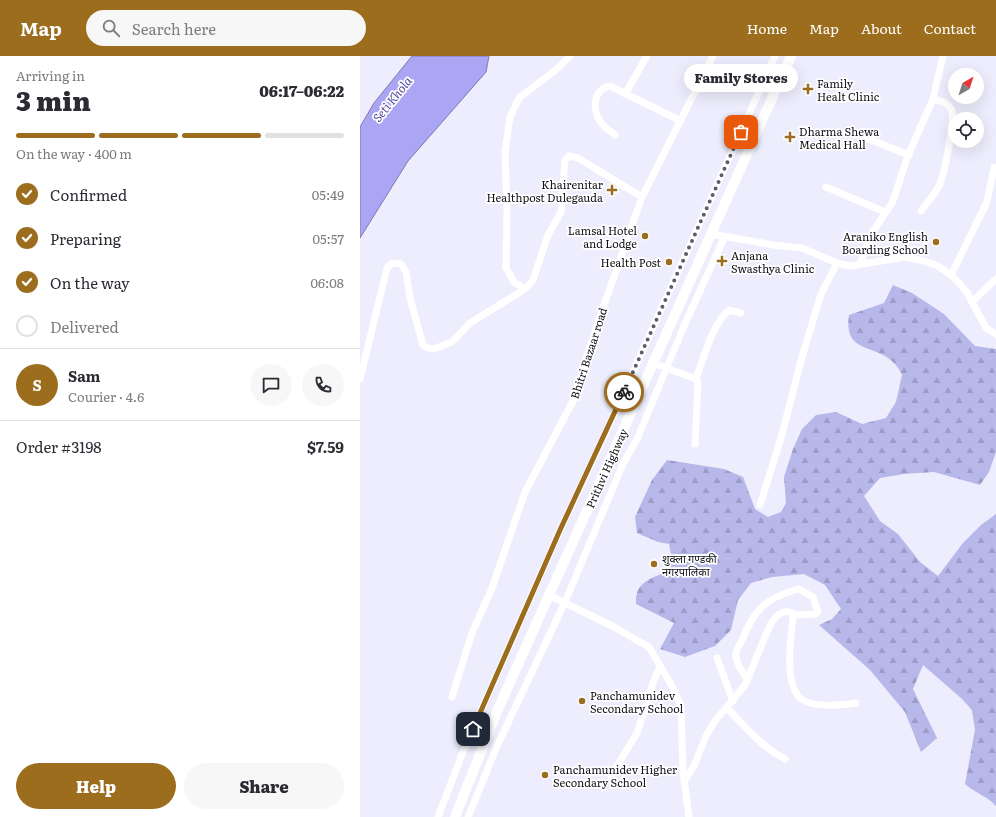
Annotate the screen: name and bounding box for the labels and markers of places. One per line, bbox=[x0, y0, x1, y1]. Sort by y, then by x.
callout: Family Stores bbox=[684, 64, 798, 92]
place label: Family Healt Clinic bbox=[817, 75, 880, 104]
marker: Family Healt Clinic bbox=[802, 83, 814, 95]
pin bbox=[724, 115, 758, 149]
place label: Dharma Shewa Medical Hall bbox=[799, 123, 879, 152]
marker: Dharma Shewa Medical Hall bbox=[784, 131, 796, 143]
place label: Khairenitar Healthpost Dulegauda bbox=[486, 176, 604, 205]
marker: Khairenitar Healthpost Dulegauda bbox=[606, 184, 618, 196]
place label: Lamsal Hotel and Lodge bbox=[568, 222, 637, 251]
place label: Araniko English Boarding School bbox=[842, 228, 928, 257]
marker: Lamsal Hotel and Lodge bbox=[640, 231, 650, 241]
marker: Araniko English Boarding School bbox=[931, 237, 941, 247]
place label: Anjana Swasthya Clinic bbox=[731, 247, 815, 276]
place label: Health Post bbox=[601, 254, 662, 270]
marker: Anjana Swasthya Clinic bbox=[716, 255, 728, 267]
marker: Health Post bbox=[664, 257, 674, 267]
place label: शुक्ला गण्डकी नगरपालिका bbox=[662, 550, 717, 579]
marker: शुक्ला गण्डकी नगरपालिका bbox=[649, 559, 659, 569]
place label: Panchamunidev Secondary School bbox=[590, 687, 683, 716]
marker: Panchamunidev Secondary School bbox=[577, 696, 587, 706]
pin bbox=[456, 712, 490, 746]
place label: Panchamunidev Higher Secondary School bbox=[553, 761, 678, 790]
marker: Panchamunidev Higher Secondary School bbox=[540, 770, 550, 780]

